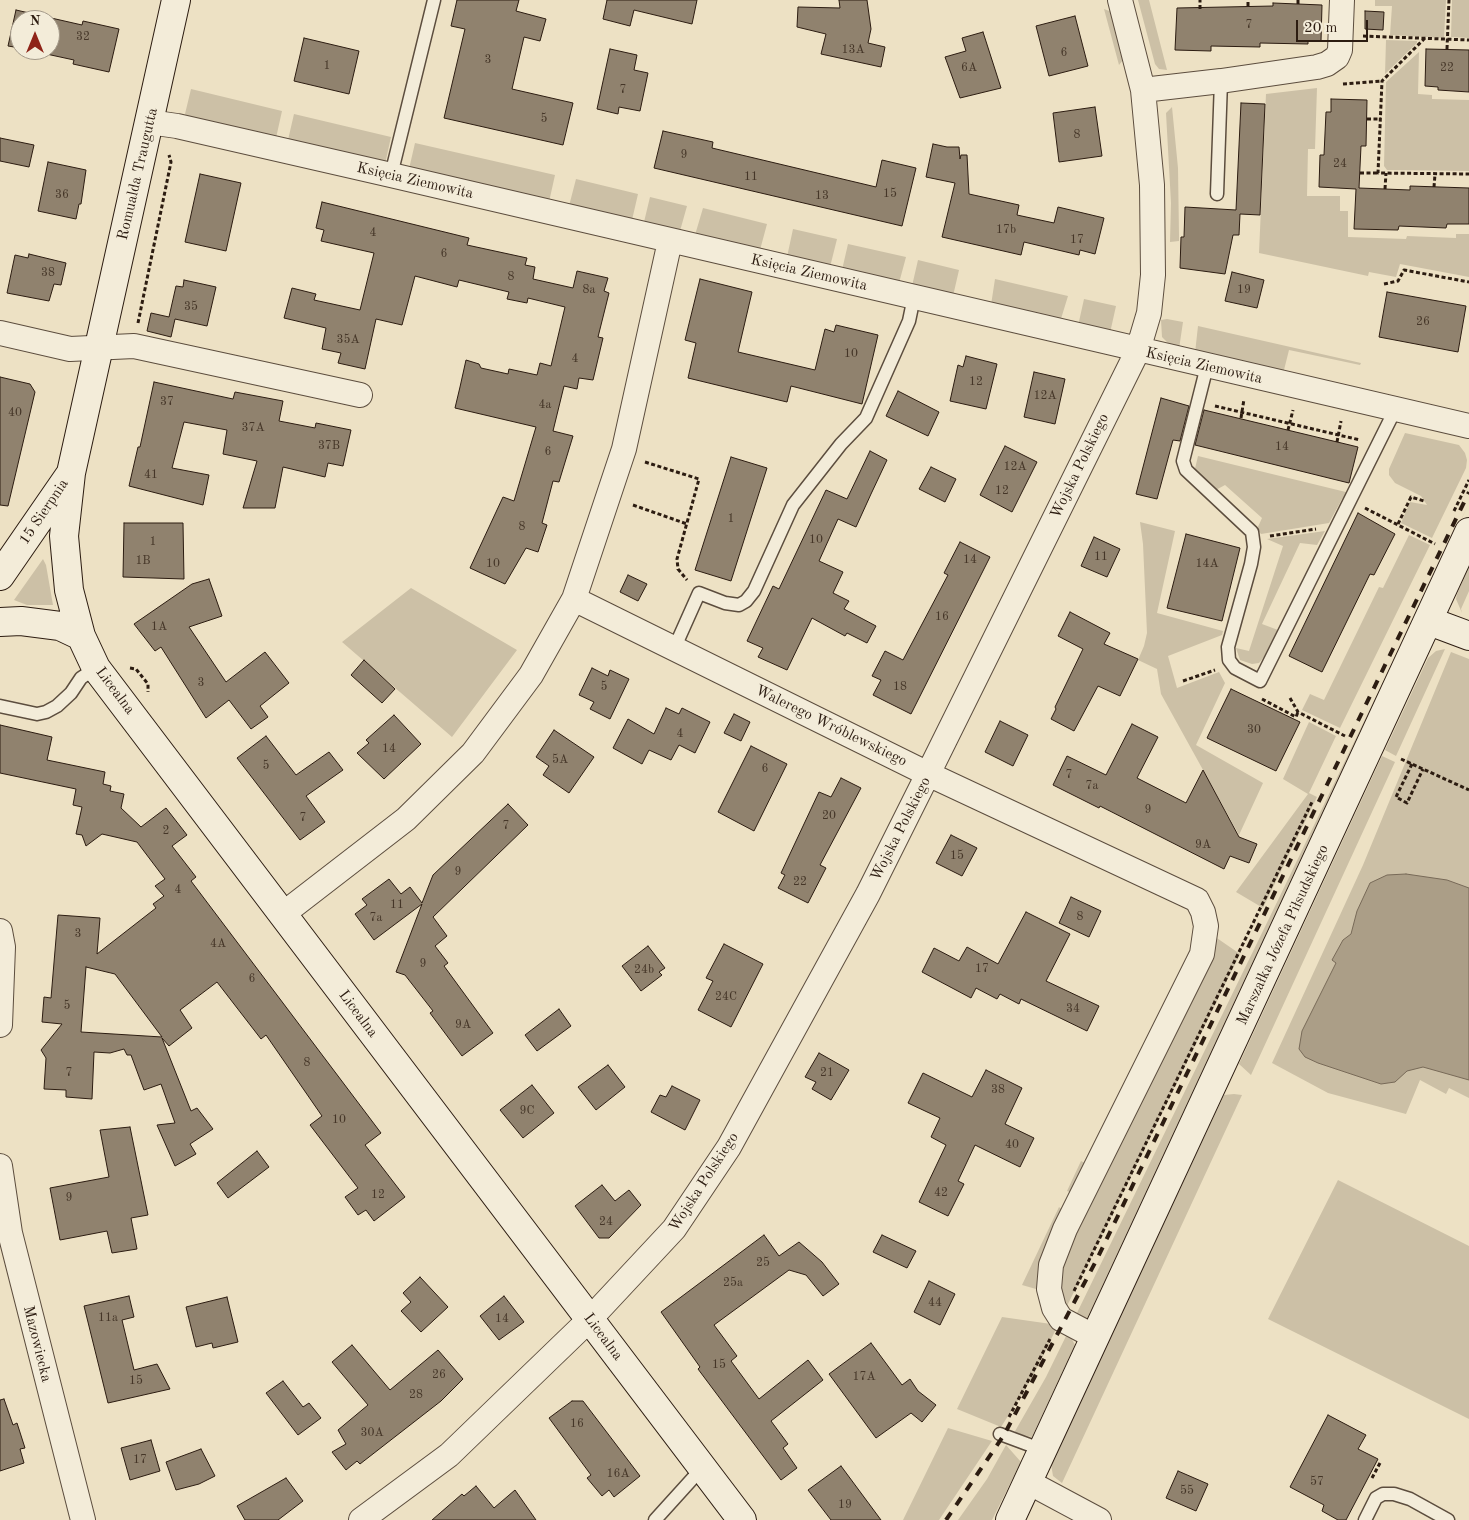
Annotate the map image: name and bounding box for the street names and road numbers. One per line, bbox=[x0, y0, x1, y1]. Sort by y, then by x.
street label: Romualda Traugutta bbox=[114, 106, 162, 242]
street label: Księcia Ziemowita bbox=[355, 159, 475, 203]
street label: Księcia Ziemowita bbox=[749, 251, 869, 295]
street label: Księcia Ziemowita bbox=[1144, 344, 1264, 388]
street label: Wojska Polskiego bbox=[1047, 411, 1113, 521]
street label: 15 Sierpnia bbox=[15, 476, 73, 548]
street label: Licealna bbox=[91, 664, 139, 718]
street label: Walerego Wróblewskiego bbox=[752, 681, 910, 771]
street label: Wojska Polskiego bbox=[867, 774, 935, 884]
street label: Marszałka Józefa Piłsudskiego bbox=[1233, 842, 1333, 1028]
street label: Licealna bbox=[334, 987, 382, 1041]
street label: Wojska Polskiego bbox=[665, 1129, 743, 1235]
street label: Mazowiecka bbox=[19, 1304, 55, 1384]
street label: Licealna bbox=[579, 1310, 627, 1364]

